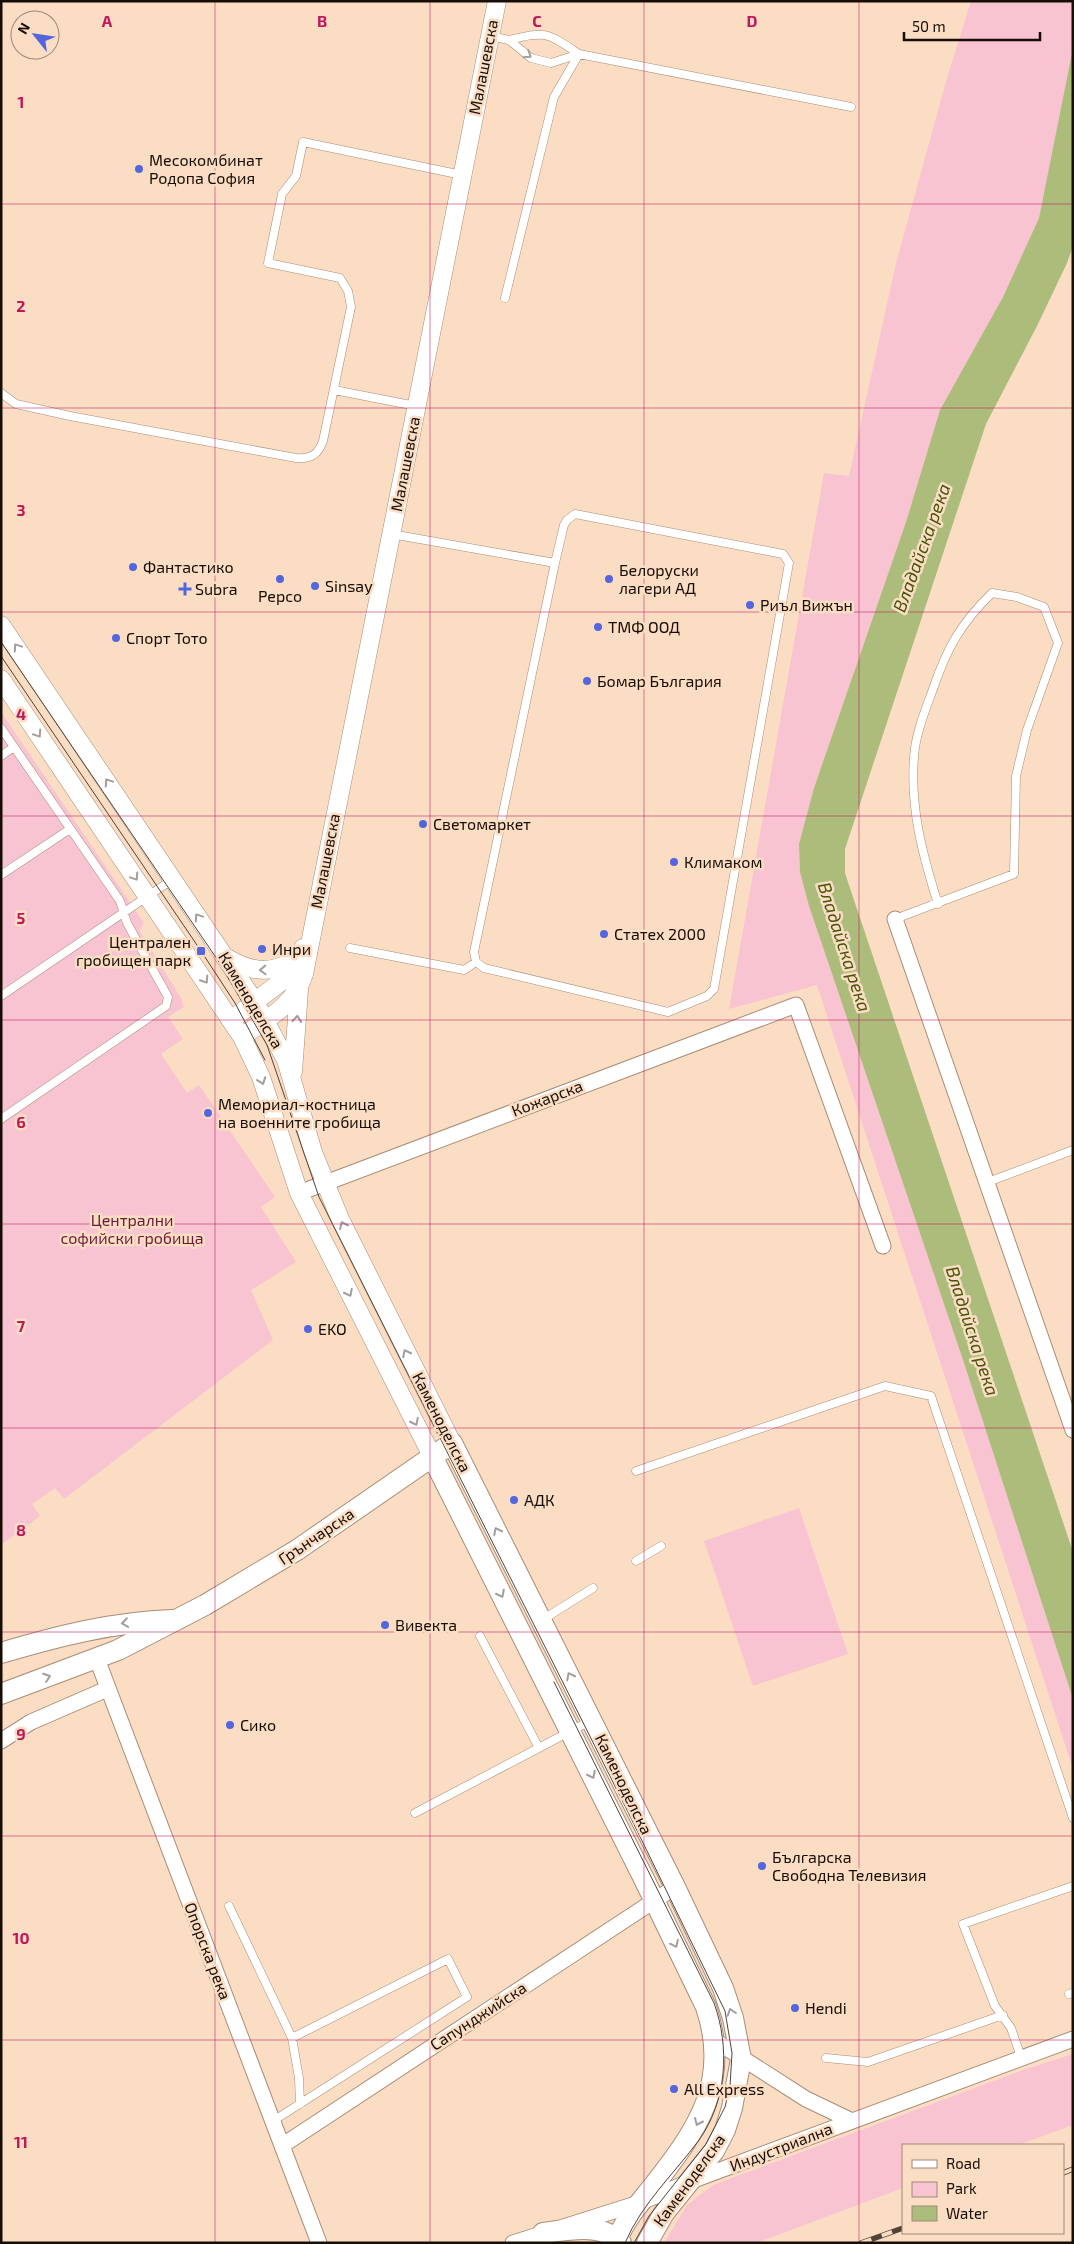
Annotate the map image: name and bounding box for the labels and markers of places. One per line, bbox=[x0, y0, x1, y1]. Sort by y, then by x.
place label: Месокомбинат Родопа София bbox=[149, 150, 263, 187]
marker: Месокомбинат Родопа София bbox=[133, 163, 145, 175]
place label: Фантастико bbox=[143, 557, 234, 576]
place label: Белоруски лагери АД bbox=[619, 560, 699, 597]
marker: Фантастико bbox=[127, 561, 139, 573]
marker: Pepco bbox=[274, 573, 286, 585]
marker: Белоруски лагери АД bbox=[603, 573, 615, 585]
place label: Sinsay bbox=[325, 576, 373, 595]
place label: Subra bbox=[195, 579, 237, 598]
marker: Sinsay bbox=[309, 580, 321, 592]
marker: Subra bbox=[179, 583, 191, 595]
place label: Pepco bbox=[258, 586, 302, 605]
place label: Риъл Вижън bbox=[760, 595, 853, 614]
marker: Риъл Вижън bbox=[744, 599, 756, 611]
place label: ТМФ ООД bbox=[608, 617, 680, 636]
marker: ТМФ ООД bbox=[592, 621, 604, 633]
place label: Спорт Тото bbox=[126, 628, 208, 647]
marker: Спорт Тото bbox=[110, 632, 122, 644]
place label: Бомар България bbox=[597, 671, 722, 690]
marker: Бомар България bbox=[581, 675, 593, 687]
place label: Светомаркет bbox=[433, 814, 531, 833]
marker: Светомаркет bbox=[417, 818, 429, 830]
place label: Климаком bbox=[684, 852, 762, 871]
marker: Климаком bbox=[668, 856, 680, 868]
place label: Статех 2000 bbox=[614, 924, 706, 943]
marker: Статех 2000 bbox=[598, 928, 610, 940]
place label: Централен гробищен парк bbox=[76, 932, 191, 969]
place label: Инри bbox=[272, 939, 311, 958]
marker: Инри bbox=[256, 943, 268, 955]
marker: Централен гробищен парк bbox=[195, 945, 207, 957]
place label: Мемориал-костница на военните гробища bbox=[218, 1094, 381, 1131]
marker: Мемориал-костница на военните гробища bbox=[202, 1107, 214, 1119]
place label: EKO bbox=[318, 1319, 347, 1338]
marker: EKO bbox=[302, 1323, 314, 1335]
place label: АДК bbox=[524, 1490, 555, 1509]
marker: АДК bbox=[508, 1494, 520, 1506]
place label: Вивекта bbox=[395, 1615, 457, 1634]
marker: Вивекта bbox=[379, 1619, 391, 1631]
place label: Сико bbox=[240, 1715, 276, 1734]
marker: Сико bbox=[224, 1719, 236, 1731]
place label: Българска Свободна Телевизия bbox=[772, 1847, 926, 1884]
marker: Българска Свободна Телевизия bbox=[756, 1860, 768, 1872]
place label: Hendi bbox=[805, 1998, 847, 2017]
marker: Hendi bbox=[789, 2002, 801, 2014]
place label: All Express bbox=[684, 2079, 764, 2098]
marker: All Express bbox=[668, 2083, 680, 2095]

